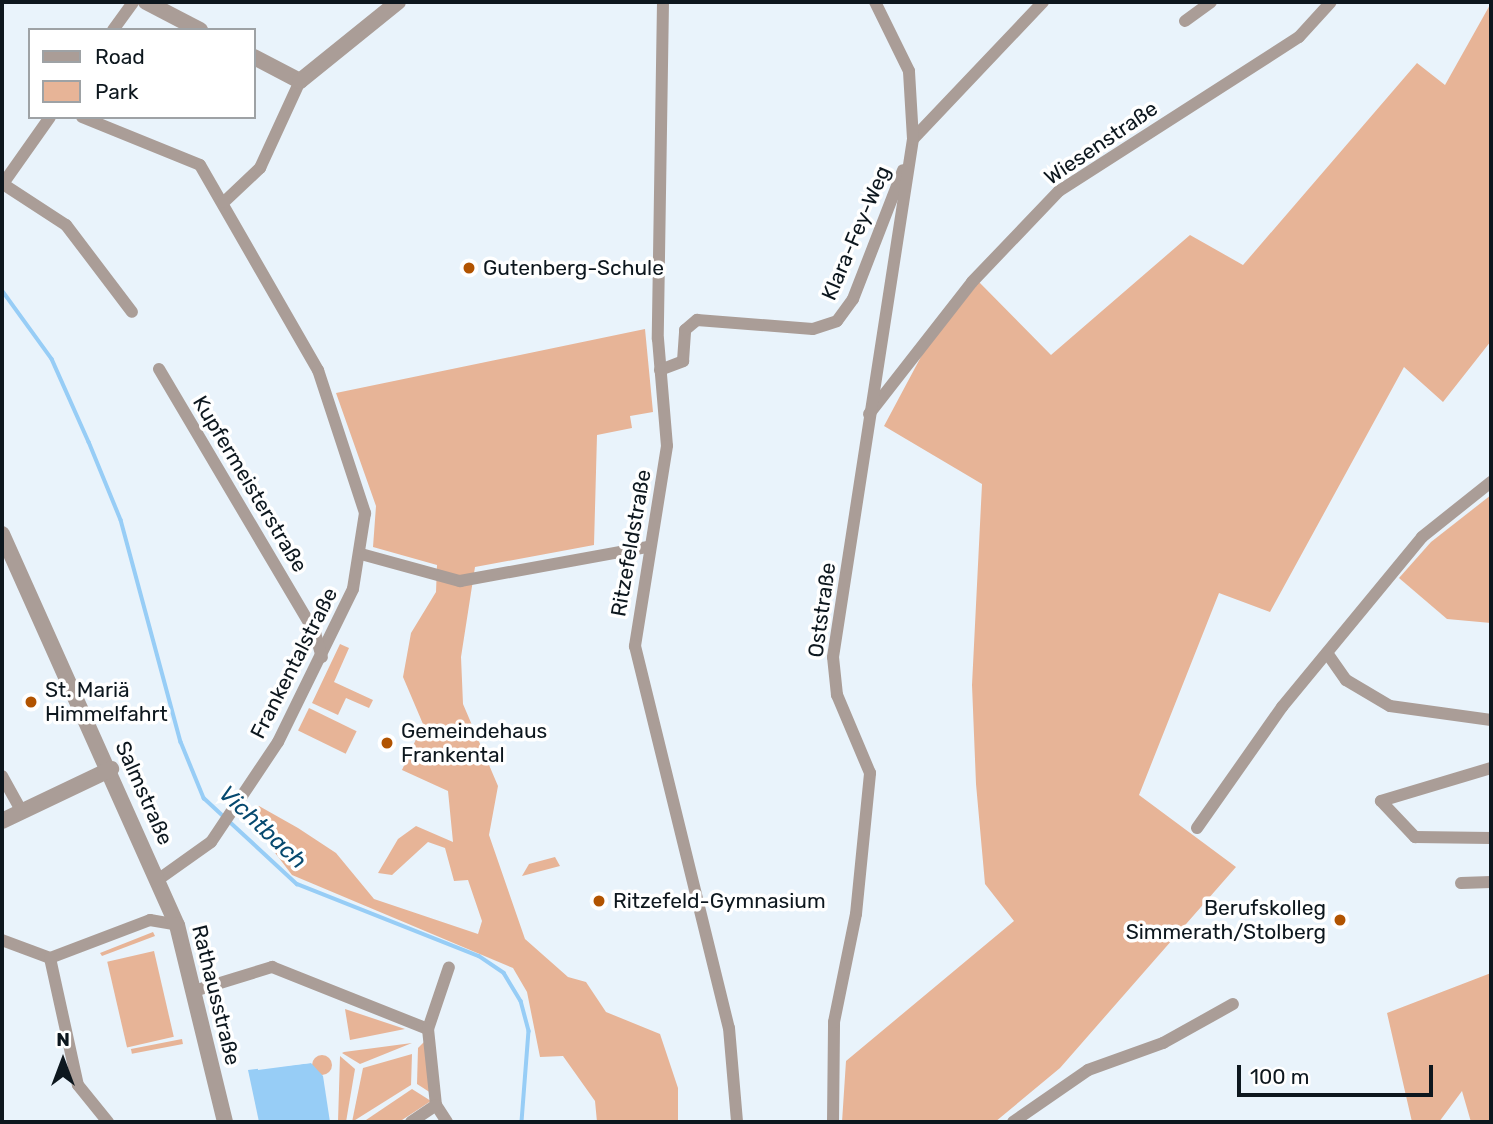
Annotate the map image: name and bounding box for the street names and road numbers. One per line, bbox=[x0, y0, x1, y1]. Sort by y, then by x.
street label: Wiesenstraße bbox=[1040, 96, 1162, 190]
street label: Klara-Fey-Weg bbox=[816, 162, 896, 304]
street label: Kupfermeisterstraße bbox=[187, 391, 313, 577]
street label: Ritzefeldstraße bbox=[606, 467, 656, 619]
street label: Oststraße bbox=[803, 561, 841, 659]
street label: Frankentalstraße bbox=[245, 583, 343, 743]
street label: Salmstraße bbox=[110, 737, 178, 849]
street label: Rathausstraße bbox=[186, 922, 246, 1068]

